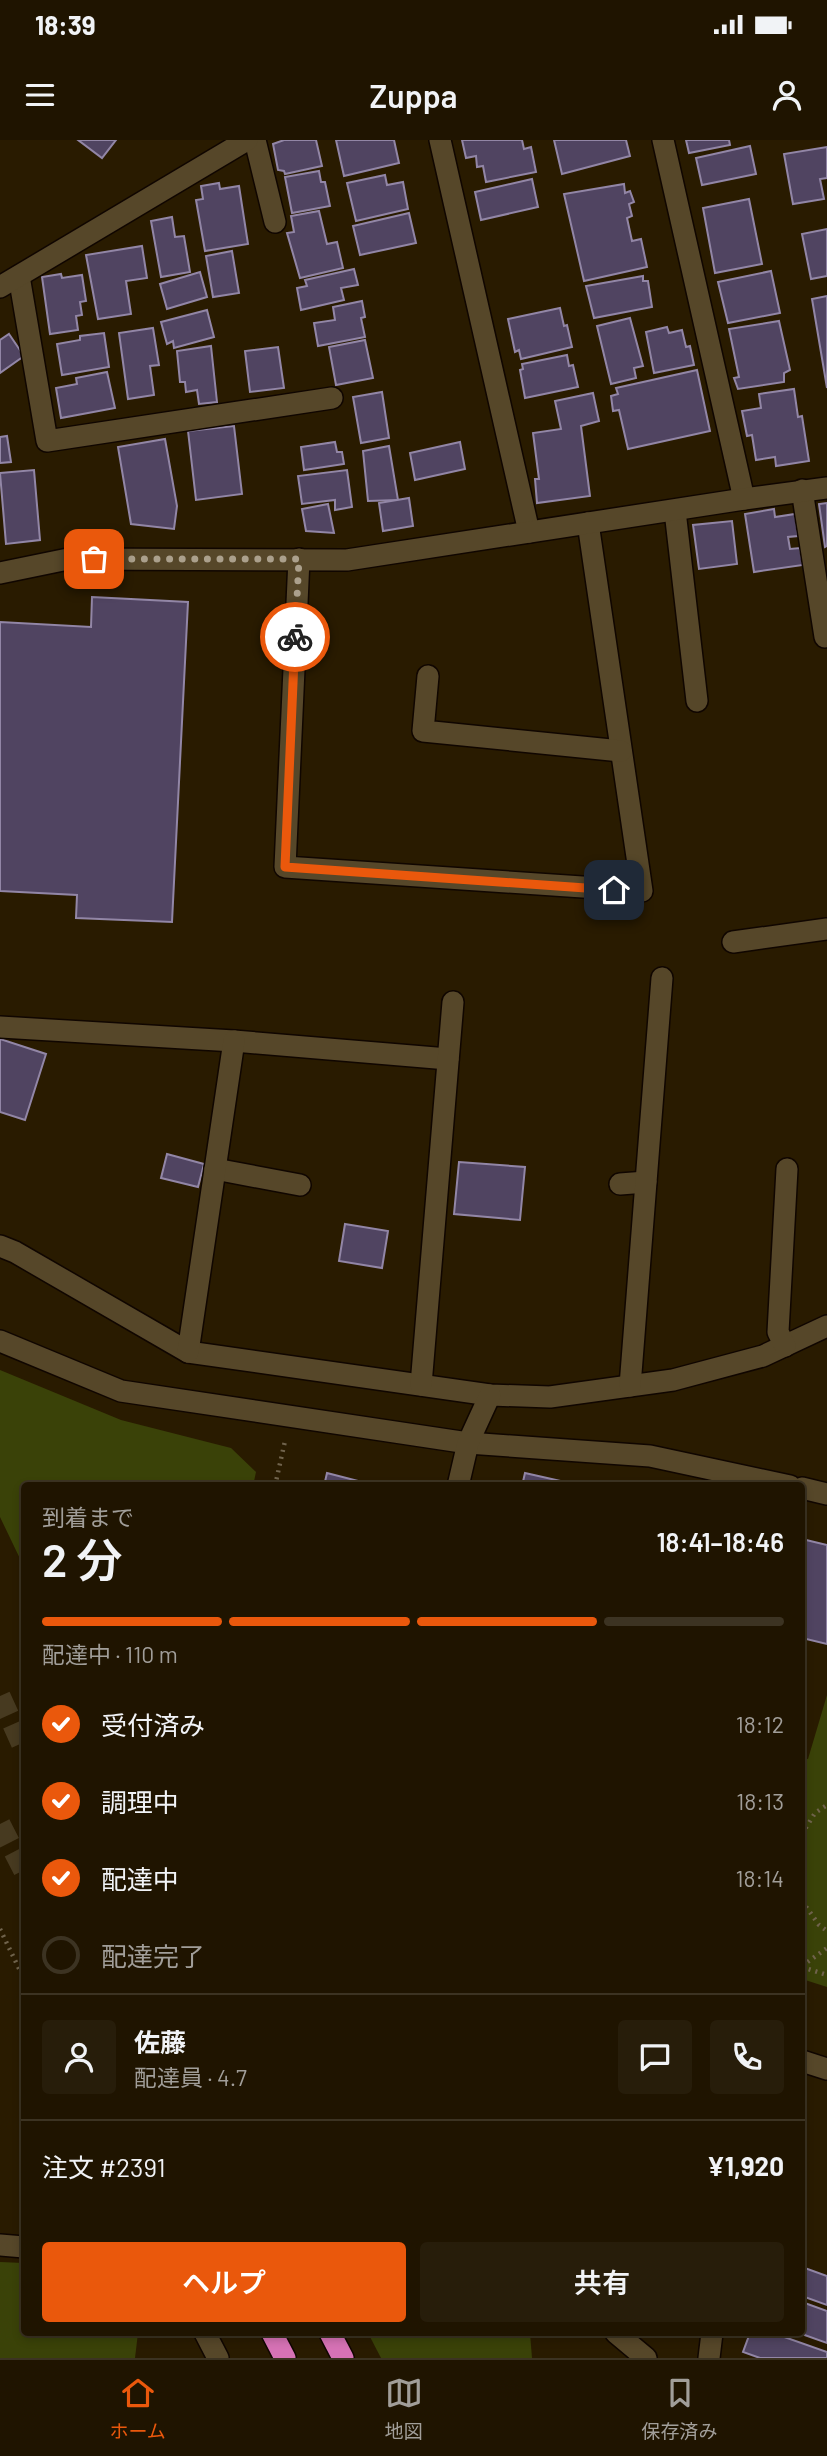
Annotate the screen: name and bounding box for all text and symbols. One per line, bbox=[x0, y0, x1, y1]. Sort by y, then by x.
text: 18:39 bbox=[35, 9, 96, 40]
icon: menu bbox=[21, 76, 59, 114]
text: Zuppa bbox=[370, 76, 457, 114]
icon: person bbox=[768, 76, 806, 114]
pin bbox=[64, 529, 124, 589]
icon: bag bbox=[75, 540, 113, 578]
courier bbox=[260, 602, 330, 672]
icon: bike bbox=[276, 618, 314, 656]
pin bbox=[584, 860, 644, 920]
icon: home bbox=[595, 871, 633, 909]
text: 到着まで bbox=[42, 1503, 134, 1531]
text: 18:41–18:46 bbox=[656, 1526, 784, 1557]
text: 2 分 bbox=[42, 1531, 123, 1586]
text: 配達中 · 110 m bbox=[42, 1640, 178, 1668]
icon: check bbox=[42, 1705, 80, 1743]
text: 受付済み bbox=[101, 1709, 205, 1740]
text: 18:12 bbox=[736, 1710, 784, 1738]
icon: check bbox=[42, 1782, 80, 1820]
text: 調理中 bbox=[101, 1786, 179, 1817]
text: 18:13 bbox=[736, 1787, 784, 1815]
icon: check bbox=[42, 1859, 80, 1897]
text: 配達中 bbox=[101, 1863, 179, 1894]
text: 18:14 bbox=[735, 1864, 784, 1892]
text: 配達完了 bbox=[101, 1940, 205, 1971]
button: person bbox=[42, 2020, 116, 2094]
button: chat bbox=[618, 2020, 692, 2094]
button: phone bbox=[710, 2020, 784, 2094]
text: 佐藤 bbox=[134, 2026, 186, 2057]
text: 配達員 · 4.7 bbox=[134, 2063, 247, 2091]
text: ¥1,920 bbox=[707, 2150, 784, 2181]
text: 注文 #2391 bbox=[42, 2151, 166, 2182]
button: ヘルプ bbox=[42, 2242, 406, 2322]
button: 共有 bbox=[420, 2242, 784, 2322]
tab: ホーム bbox=[109, 2374, 166, 2443]
tab: 地図 bbox=[385, 2374, 423, 2443]
tab: 保存済み bbox=[642, 2374, 718, 2443]

